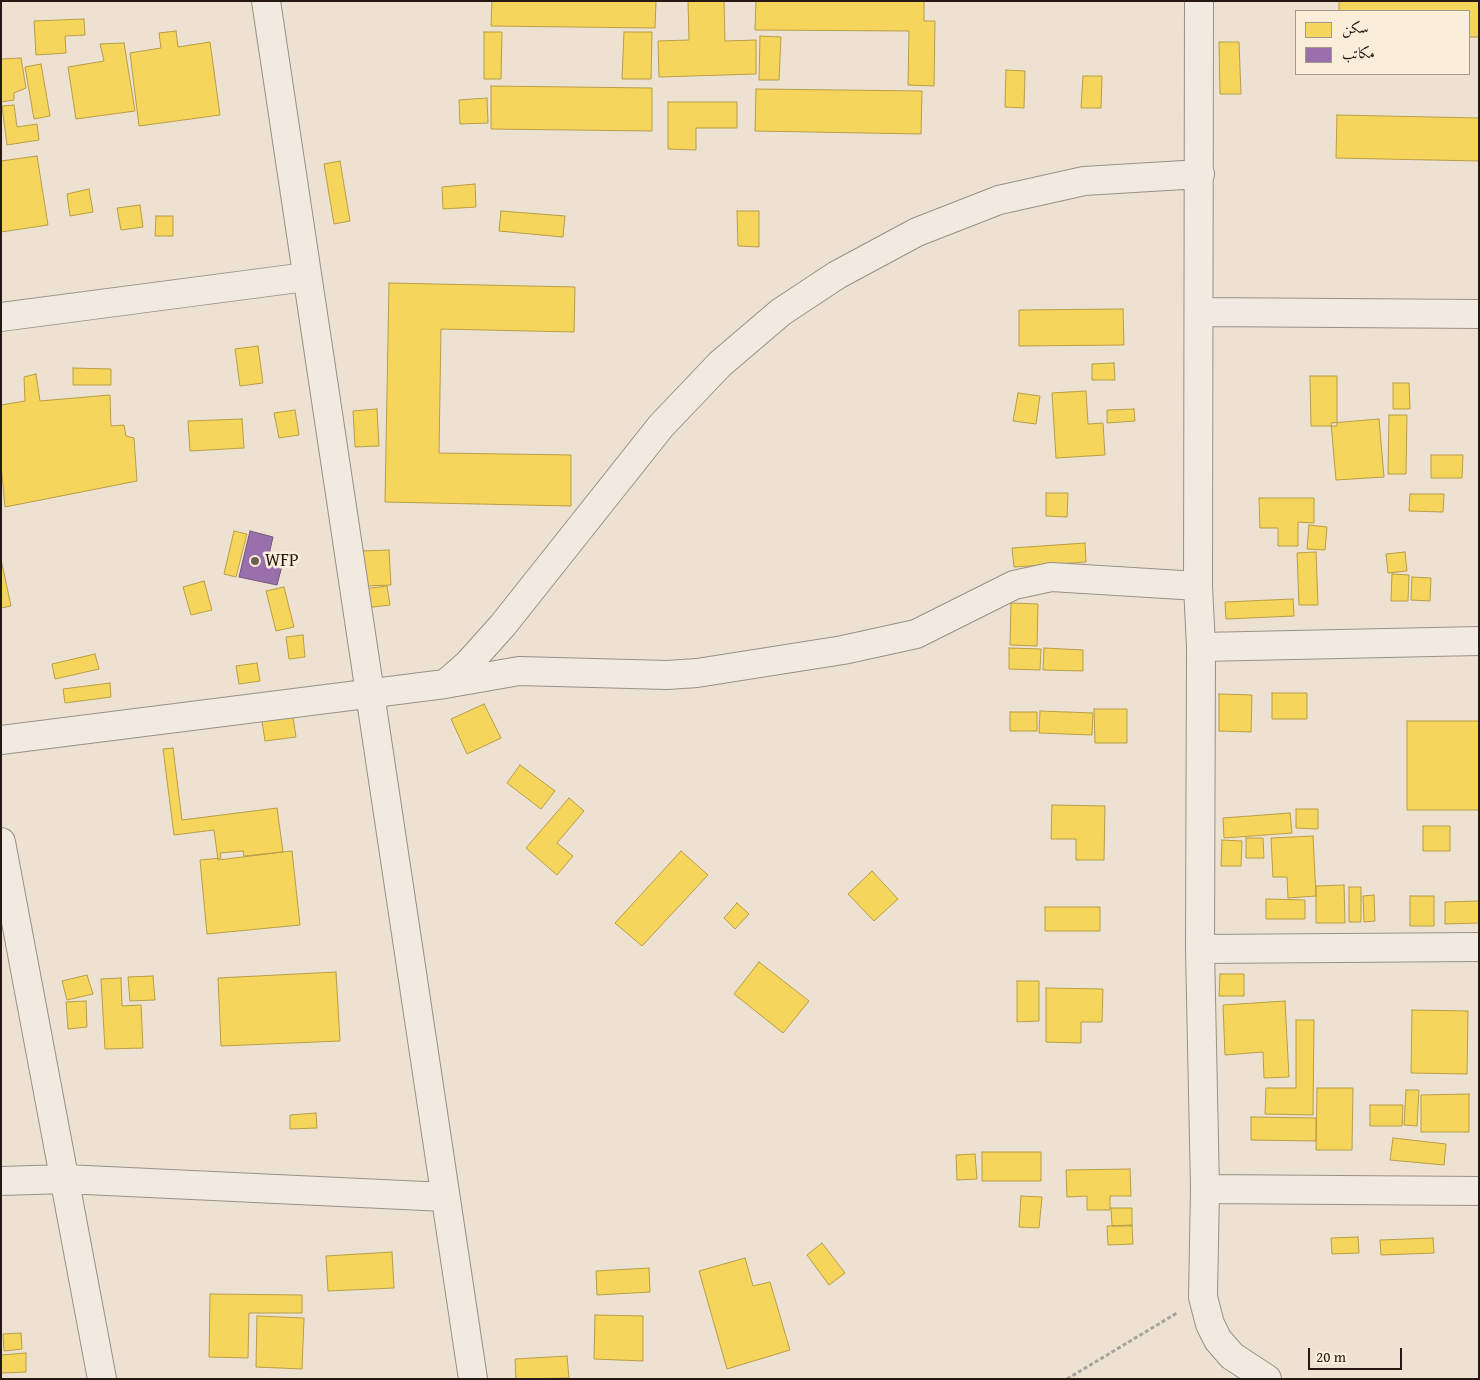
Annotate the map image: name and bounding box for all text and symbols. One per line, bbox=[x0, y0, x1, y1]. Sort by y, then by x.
legend bbox=[1295, 10, 1470, 75]
text: سكن bbox=[1342, 17, 1369, 38]
text: مكاتب bbox=[1342, 42, 1375, 63]
place label: WFP bbox=[265, 550, 299, 572]
marker: WFP bbox=[249, 555, 261, 567]
scale bar bbox=[1310, 1338, 1404, 1370]
text: 20 m bbox=[1316, 1346, 1346, 1367]

